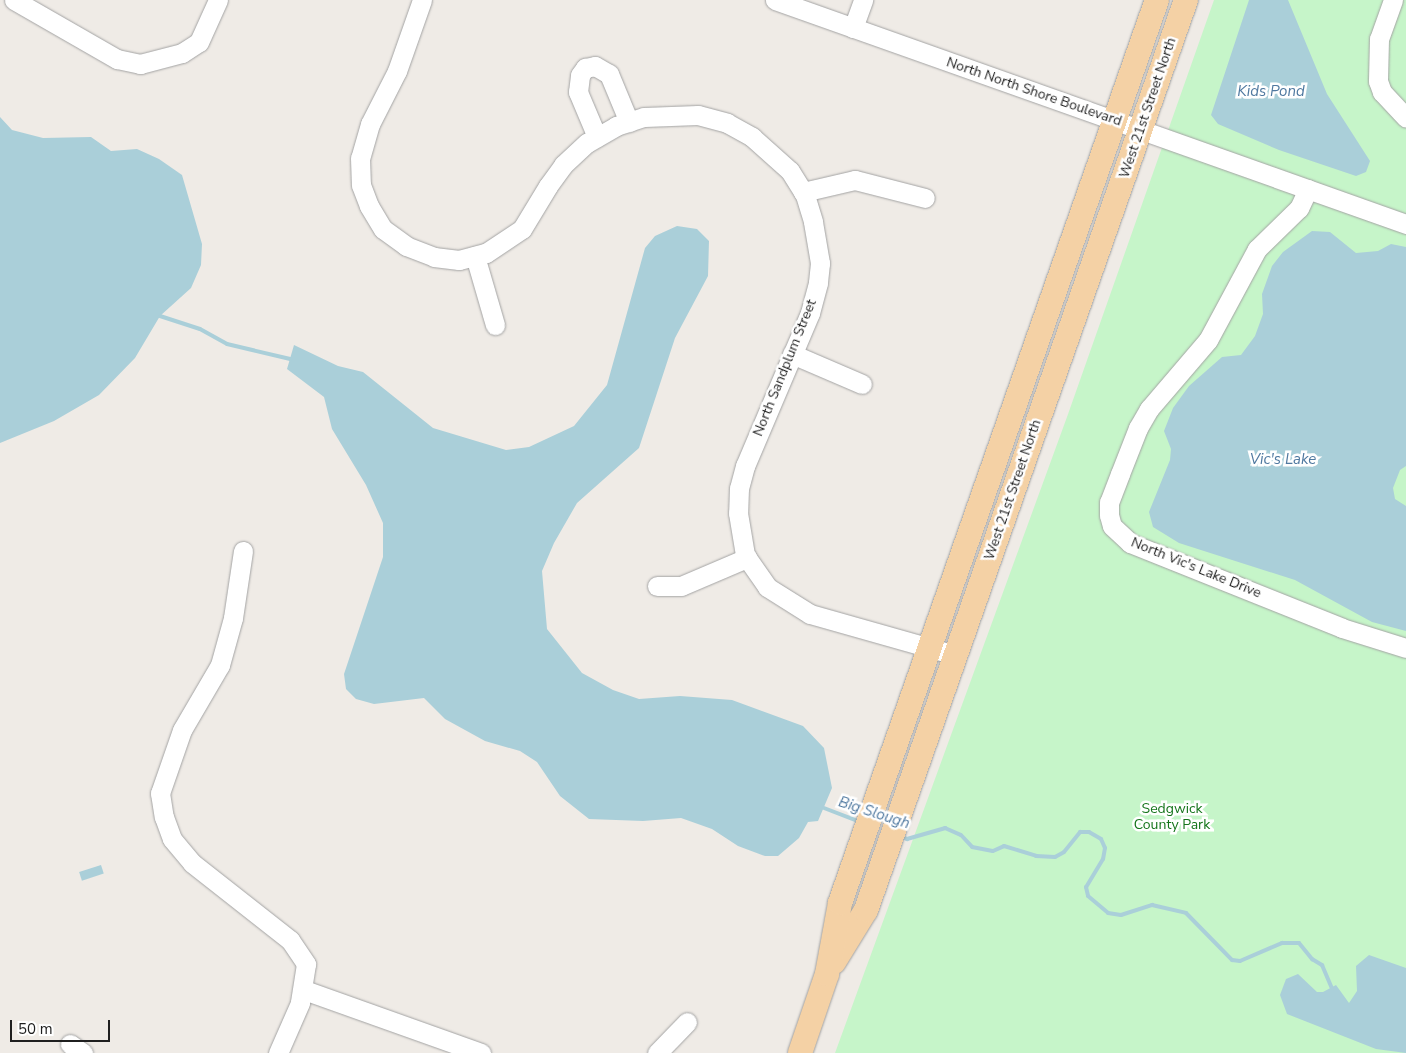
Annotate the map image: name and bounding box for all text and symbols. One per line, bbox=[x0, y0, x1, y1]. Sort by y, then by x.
street label: West 21st Street North bbox=[1116, 36, 1180, 180]
street label: North North Shore Boulevard bbox=[944, 54, 1124, 130]
water label: Kids Pond bbox=[1237, 83, 1305, 101]
street label: North Sandplum Street bbox=[750, 297, 820, 439]
street label: West 21st Street North bbox=[981, 418, 1045, 562]
water label: Vic's Lake bbox=[1250, 451, 1316, 469]
street label: North Vic's Lake Drive bbox=[1128, 534, 1264, 602]
water label: Big Slough bbox=[836, 793, 912, 833]
park label: Sedgwick County Park bbox=[1134, 801, 1210, 834]
scale bar bbox=[12, 1010, 112, 1042]
text: 50 m bbox=[18, 1019, 53, 1039]

